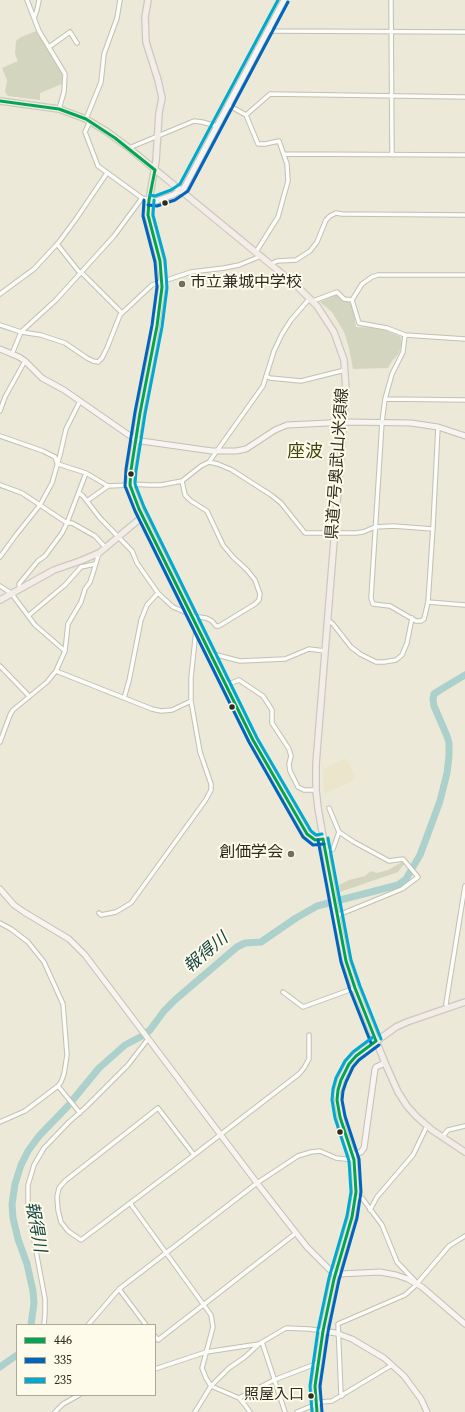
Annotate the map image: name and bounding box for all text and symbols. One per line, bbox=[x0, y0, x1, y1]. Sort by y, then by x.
unlabelled marker bbox=[160, 198, 170, 208]
place label: 市立兼城中学校 bbox=[190, 274, 302, 294]
marker: 市立兼城中学校 bbox=[177, 279, 187, 289]
street label: 県道7号奥武山米須線 bbox=[324, 388, 354, 540]
district label: 座波 bbox=[287, 442, 323, 464]
unlabelled marker bbox=[126, 469, 136, 479]
unlabelled marker bbox=[227, 702, 237, 712]
place label: 創価学会 bbox=[219, 844, 283, 864]
marker: 創価学会 bbox=[286, 849, 296, 859]
water label: 報得川 bbox=[181, 930, 233, 978]
unlabelled marker bbox=[335, 1127, 345, 1137]
water label: 報得川 bbox=[20, 1200, 48, 1254]
legend bbox=[16, 1324, 156, 1396]
text: 446 bbox=[54, 1331, 72, 1350]
text: 335 bbox=[54, 1351, 72, 1370]
text: 235 bbox=[54, 1371, 72, 1390]
place label: 照屋入口 bbox=[244, 1387, 304, 1405]
marker: 照屋入口 bbox=[306, 1391, 316, 1401]

